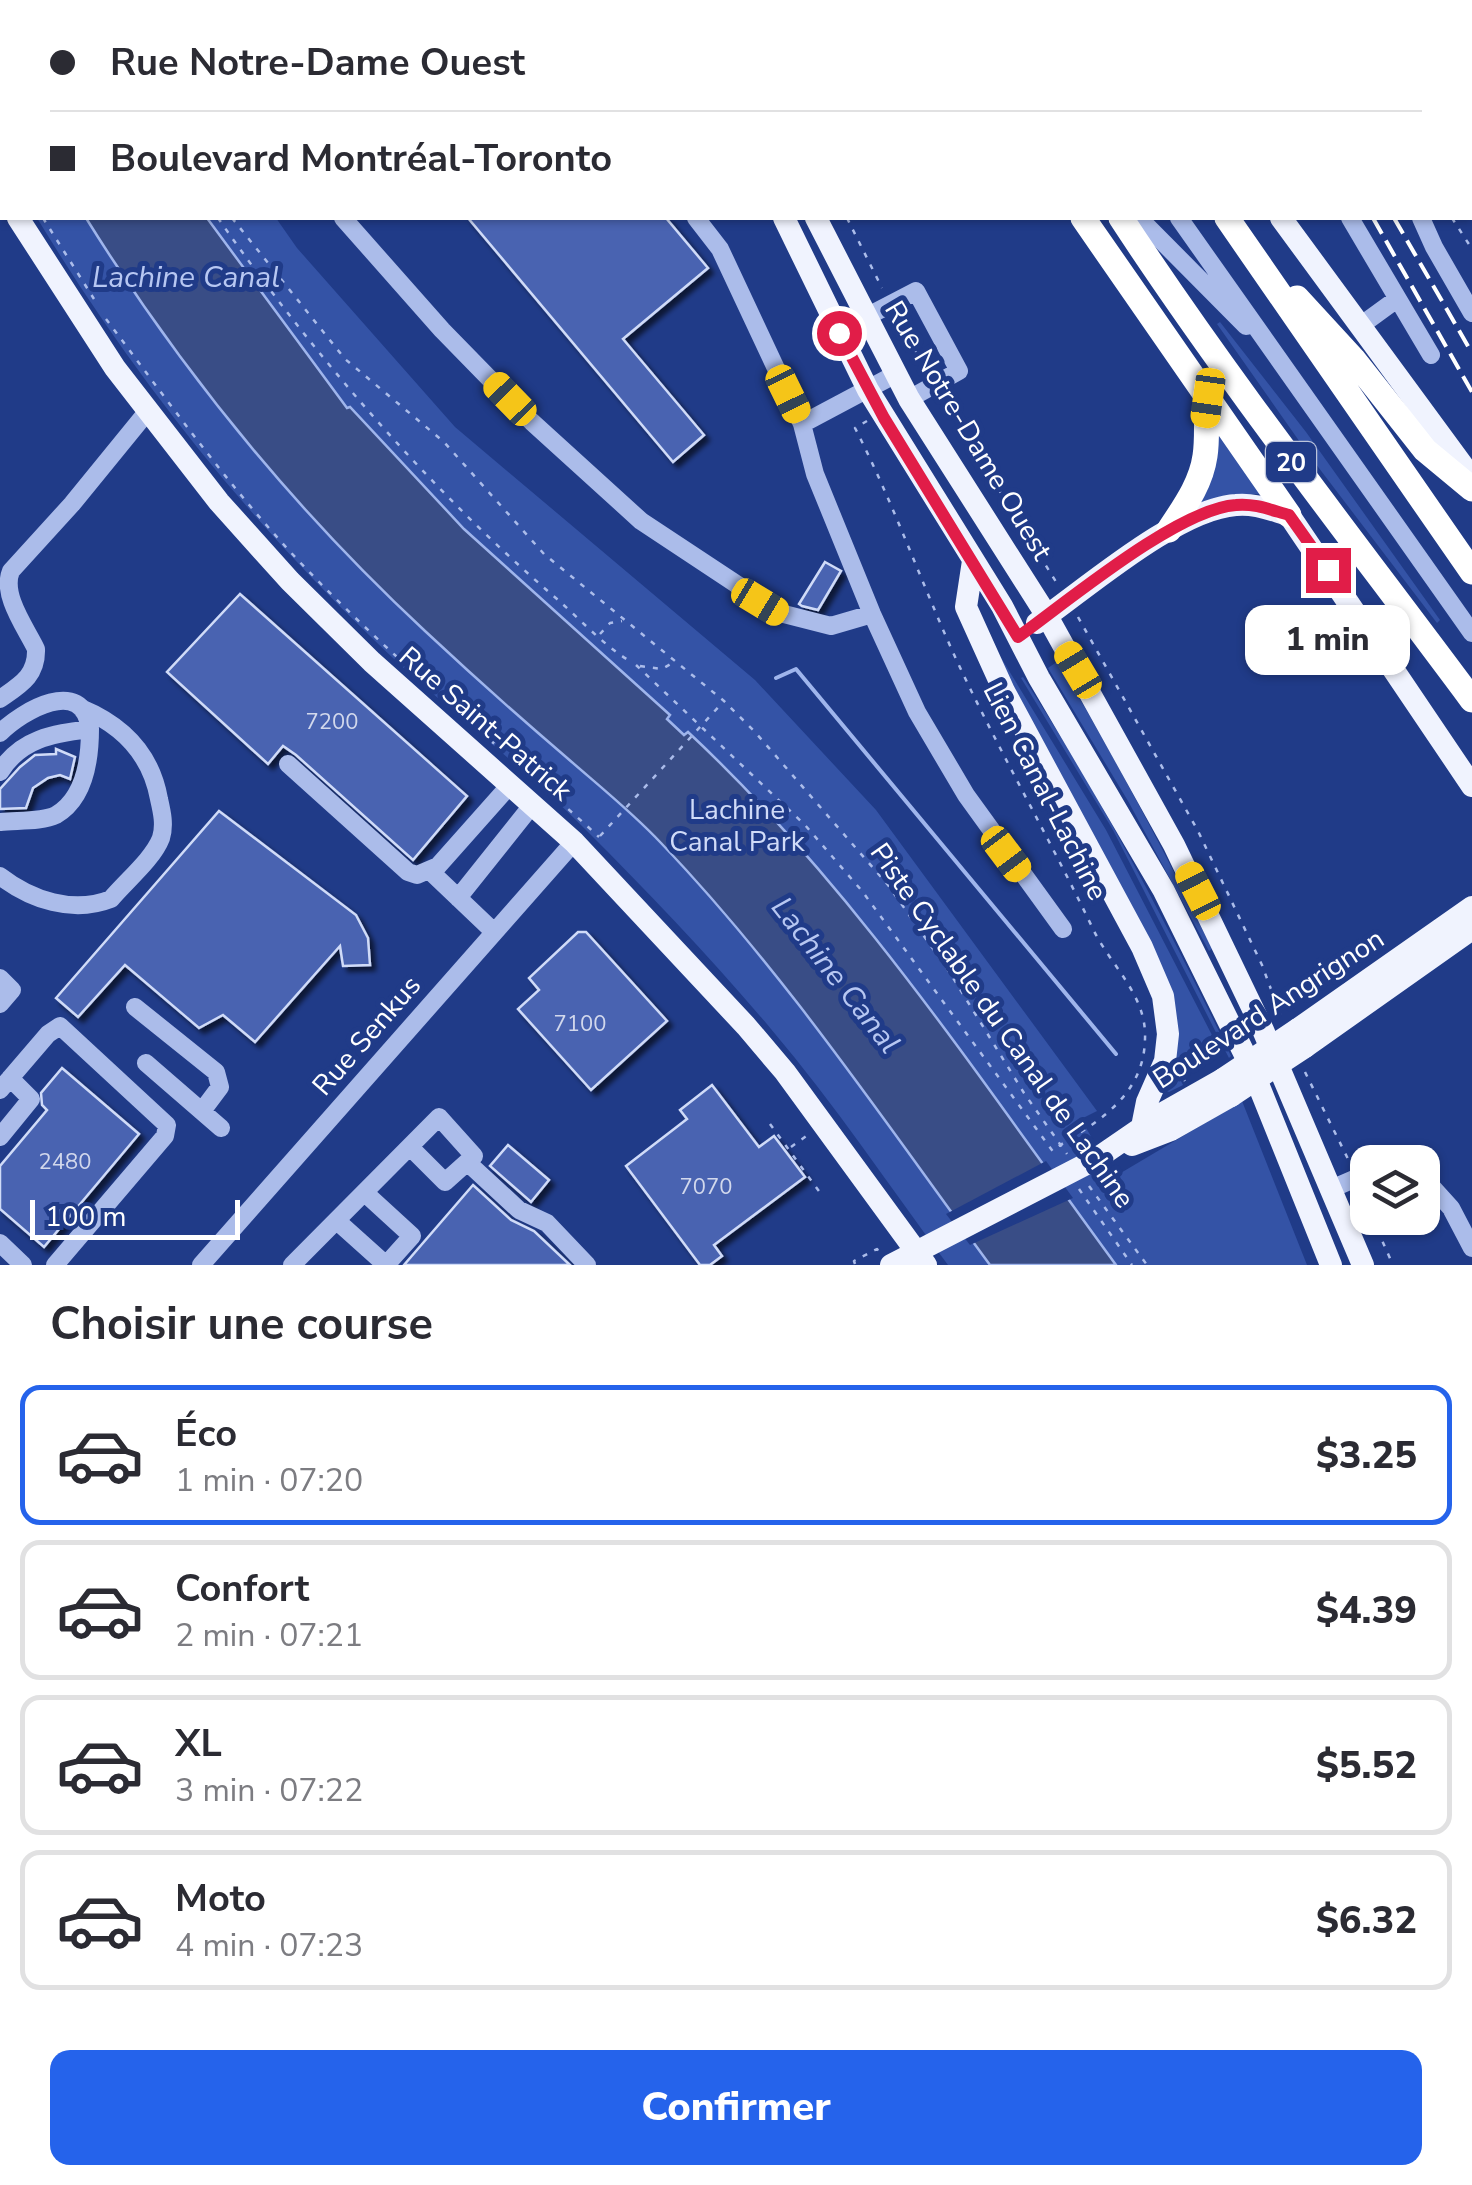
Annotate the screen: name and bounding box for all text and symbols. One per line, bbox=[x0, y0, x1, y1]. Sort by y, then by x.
text: Rue Notre-Dame Ouest bbox=[110, 37, 525, 88]
text: Boulevard Montréal-Toronto bbox=[110, 133, 612, 184]
water label: Lachine Canal bbox=[92, 257, 280, 298]
street label: Rue Notre-Dame Ouest bbox=[876, 294, 1061, 567]
route start bbox=[817, 311, 862, 356]
car bbox=[761, 360, 815, 428]
car bbox=[1189, 366, 1227, 430]
car bbox=[478, 367, 542, 431]
road number: 20 bbox=[1266, 442, 1316, 482]
route end bbox=[1306, 548, 1351, 593]
car bbox=[727, 574, 793, 630]
callout: 1 min bbox=[1246, 605, 1410, 675]
text: 1 min bbox=[1285, 618, 1370, 661]
car bbox=[1050, 637, 1106, 703]
street label: Rue Saint-Patrick bbox=[391, 638, 581, 810]
street label: Lien Canal-Lachine bbox=[974, 676, 1116, 907]
house number: 7200 bbox=[306, 707, 358, 737]
park label: Lachine Canal Park bbox=[669, 791, 806, 861]
car bbox=[976, 821, 1036, 887]
street label: Piste Cyclable du Canal de Lachine bbox=[861, 835, 1143, 1216]
car bbox=[1171, 857, 1225, 925]
water label: Lachine Canal bbox=[762, 889, 910, 1062]
street label: Boulevard Angrignon bbox=[1146, 920, 1391, 1098]
street label: Rue Senkus bbox=[304, 967, 430, 1104]
house number: 7100 bbox=[554, 1009, 606, 1039]
map controls bbox=[1350, 1145, 1440, 1235]
button: layers bbox=[1350, 1145, 1440, 1235]
house number: 2480 bbox=[39, 1147, 91, 1177]
house number: 7070 bbox=[680, 1172, 732, 1202]
scale bar bbox=[30, 1195, 240, 1240]
text: 100 m bbox=[45, 1198, 127, 1236]
text: Choisir une course bbox=[50, 1294, 433, 1355]
text: Éco bbox=[175, 1408, 237, 1459]
icon: car bbox=[55, 1410, 145, 1500]
text: $3.25 bbox=[1316, 1430, 1417, 1481]
text: 1 min · 07:20 bbox=[175, 1459, 363, 1502]
text: Confort bbox=[175, 1563, 309, 1614]
icon: car bbox=[55, 1565, 145, 1655]
text: $4.39 bbox=[1316, 1585, 1417, 1636]
text: 2 min · 07:21 bbox=[175, 1614, 363, 1657]
text: XL bbox=[175, 1718, 222, 1769]
icon: car bbox=[55, 1720, 145, 1810]
text: $5.52 bbox=[1316, 1740, 1417, 1791]
text: 3 min · 07:22 bbox=[175, 1769, 363, 1812]
text: Moto bbox=[175, 1873, 266, 1924]
icon: car bbox=[55, 1875, 145, 1965]
text: $6.32 bbox=[1316, 1895, 1417, 1946]
text: 4 min · 07:23 bbox=[175, 1924, 363, 1967]
button: Confirmer bbox=[50, 2050, 1422, 2165]

